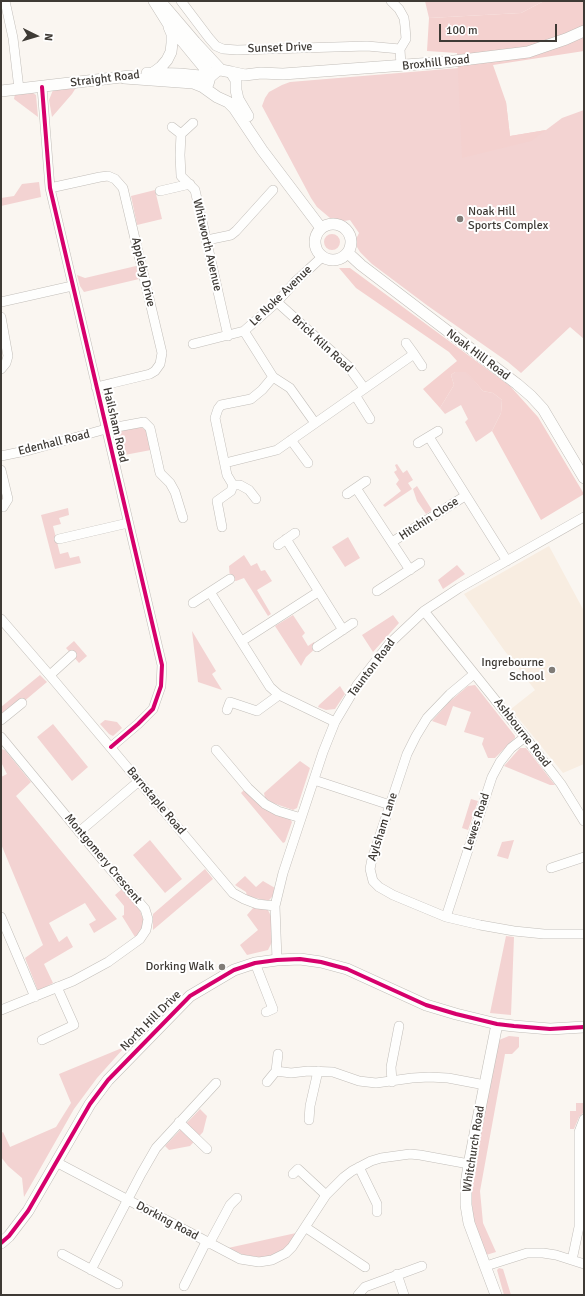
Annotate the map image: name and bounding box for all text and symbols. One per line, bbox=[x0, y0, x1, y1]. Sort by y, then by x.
north arrow bbox=[16, 16, 56, 56]
scale bar bbox=[441, 16, 559, 42]
text: 100 m bbox=[446, 23, 478, 38]
text: N bbox=[42, 33, 55, 41]
street label: Sunset Drive bbox=[247, 40, 313, 56]
street label: Broxhill Road bbox=[402, 52, 470, 74]
street label: Straight Road bbox=[69, 68, 141, 90]
street label: Whitworth Avenue bbox=[189, 197, 225, 293]
place label: Noak Hill Sports Complex bbox=[468, 205, 548, 233]
marker: Noak Hill Sports Complex bbox=[455, 214, 465, 224]
street label: Appleby Drive bbox=[128, 236, 158, 308]
street label: Le Noke Avenue bbox=[247, 263, 315, 329]
street label: Brick Kiln Road bbox=[289, 312, 355, 376]
street label: Noak Hill Road bbox=[443, 326, 513, 384]
street label: Hailsham Road bbox=[99, 386, 131, 464]
street label: Edenhall Road bbox=[17, 427, 91, 459]
street label: Hitchin Close bbox=[397, 494, 461, 544]
street label: Taunton Road bbox=[345, 636, 399, 700]
place label: Ingrebourne School bbox=[481, 656, 544, 684]
marker: Ingrebourne School bbox=[547, 665, 557, 675]
street label: Ashbourne Road bbox=[491, 696, 553, 770]
street label: Barnstaple Road bbox=[124, 764, 188, 838]
street label: Aylsham Lane bbox=[365, 791, 401, 863]
street label: Lewes Road bbox=[461, 791, 493, 853]
street label: Montgomery Crescent bbox=[61, 811, 145, 907]
place label: Dorking Walk bbox=[145, 960, 214, 974]
marker: Dorking Walk bbox=[217, 962, 227, 972]
street label: North Hill Drive bbox=[118, 988, 184, 1054]
street label: Whitchurch Road bbox=[460, 1105, 488, 1193]
street label: Dorking Road bbox=[133, 1198, 201, 1244]

